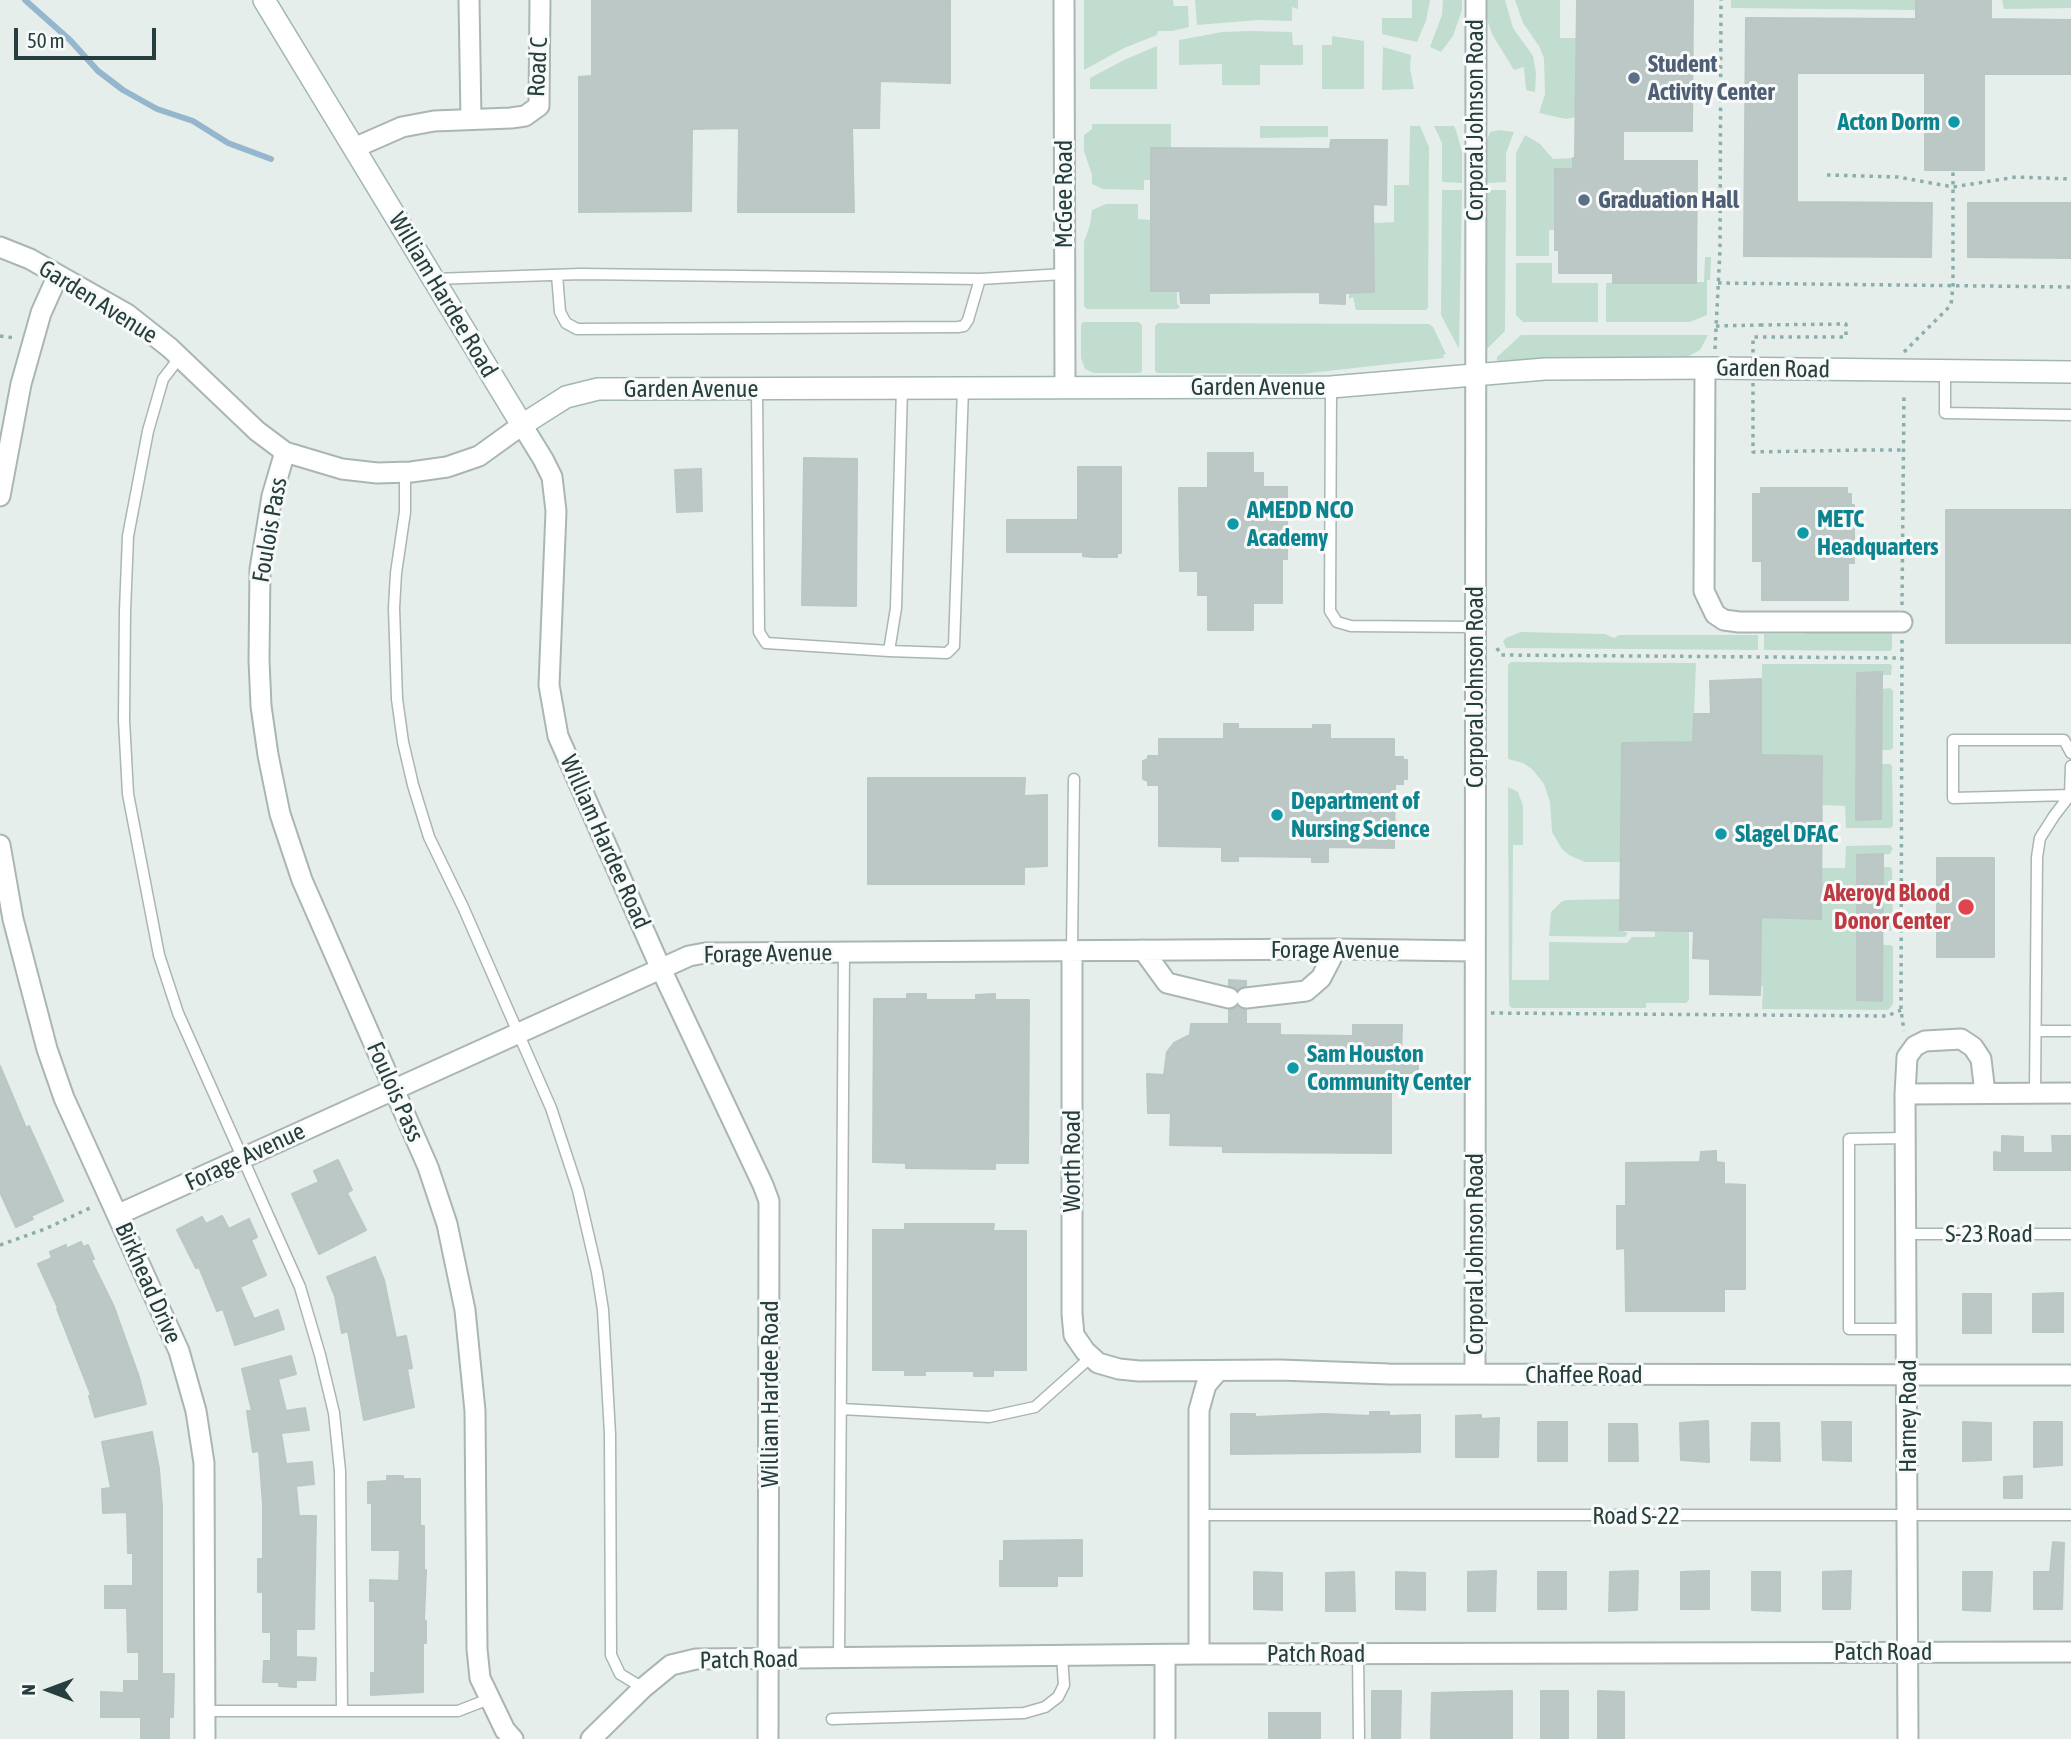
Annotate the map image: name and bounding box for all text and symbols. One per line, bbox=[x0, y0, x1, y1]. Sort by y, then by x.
scale bar bbox=[18, 14, 159, 58]
street label: Corporal Johnson Road bbox=[1461, 19, 1489, 221]
text: 50 m bbox=[27, 28, 65, 52]
street label: Road C bbox=[522, 36, 554, 98]
place label: Student Activity Center bbox=[1648, 50, 1775, 106]
marker: Student Activity Center bbox=[1626, 70, 1642, 86]
place label: Acton Dorm bbox=[1837, 108, 1940, 136]
marker: Acton Dorm bbox=[1946, 114, 1962, 130]
street label: McGee Road bbox=[1050, 140, 1078, 248]
place label: Graduation Hall bbox=[1598, 186, 1739, 214]
marker: Graduation Hall bbox=[1576, 192, 1592, 208]
street label: William Hardee Road bbox=[382, 207, 504, 383]
street label: Garden Avenue bbox=[33, 254, 163, 350]
street label: Garden Road bbox=[1716, 354, 1830, 384]
street label: Garden Avenue bbox=[1191, 373, 1325, 401]
street label: Garden Avenue bbox=[624, 375, 758, 403]
street label: Foulois Pass bbox=[247, 475, 293, 585]
place label: AMEDD NCO Academy bbox=[1247, 496, 1354, 552]
place label: METC Headquarters bbox=[1817, 505, 1938, 561]
marker: AMEDD NCO Academy bbox=[1225, 516, 1241, 532]
marker: METC Headquarters bbox=[1795, 525, 1811, 541]
street label: Corporal Johnson Road bbox=[1461, 586, 1489, 788]
street label: William Hardee Road bbox=[554, 751, 656, 933]
place label: Department of Nursing Science bbox=[1291, 787, 1430, 843]
marker: Department of Nursing Science bbox=[1269, 807, 1285, 823]
place label: Slagel DFAC bbox=[1735, 820, 1838, 848]
marker: Slagel DFAC bbox=[1713, 826, 1729, 842]
place label: Akeroyd Blood Donor Center bbox=[1823, 879, 1950, 935]
marker: Akeroyd Blood Donor Center bbox=[1956, 897, 1976, 917]
street label: Forage Avenue bbox=[1271, 936, 1399, 964]
street label: Forage Avenue bbox=[703, 938, 833, 970]
street label: Foulois Pass bbox=[360, 1038, 430, 1146]
place label: Sam Houston Community Center bbox=[1307, 1040, 1470, 1096]
marker: Sam Houston Community Center bbox=[1285, 1060, 1301, 1076]
street label: Worth Road bbox=[1058, 1110, 1086, 1212]
street label: Forage Avenue bbox=[181, 1117, 309, 1197]
street label: Corporal Johnson Road bbox=[1461, 1153, 1489, 1355]
street label: Birkhead Drive bbox=[109, 1218, 187, 1348]
street label: S-23 Road bbox=[1945, 1220, 2033, 1248]
street label: William Hardee Road bbox=[756, 1300, 784, 1488]
street label: Harney Road bbox=[1894, 1359, 1922, 1473]
street label: Chaffee Road bbox=[1525, 1361, 1643, 1389]
street label: Road S-22 bbox=[1592, 1502, 1680, 1530]
street label: Patch Road bbox=[1834, 1638, 1932, 1666]
street label: Patch Road bbox=[1267, 1640, 1365, 1668]
street label: Patch Road bbox=[699, 1645, 799, 1675]
north arrow bbox=[14, 1655, 84, 1725]
text: N bbox=[17, 1684, 39, 1696]

